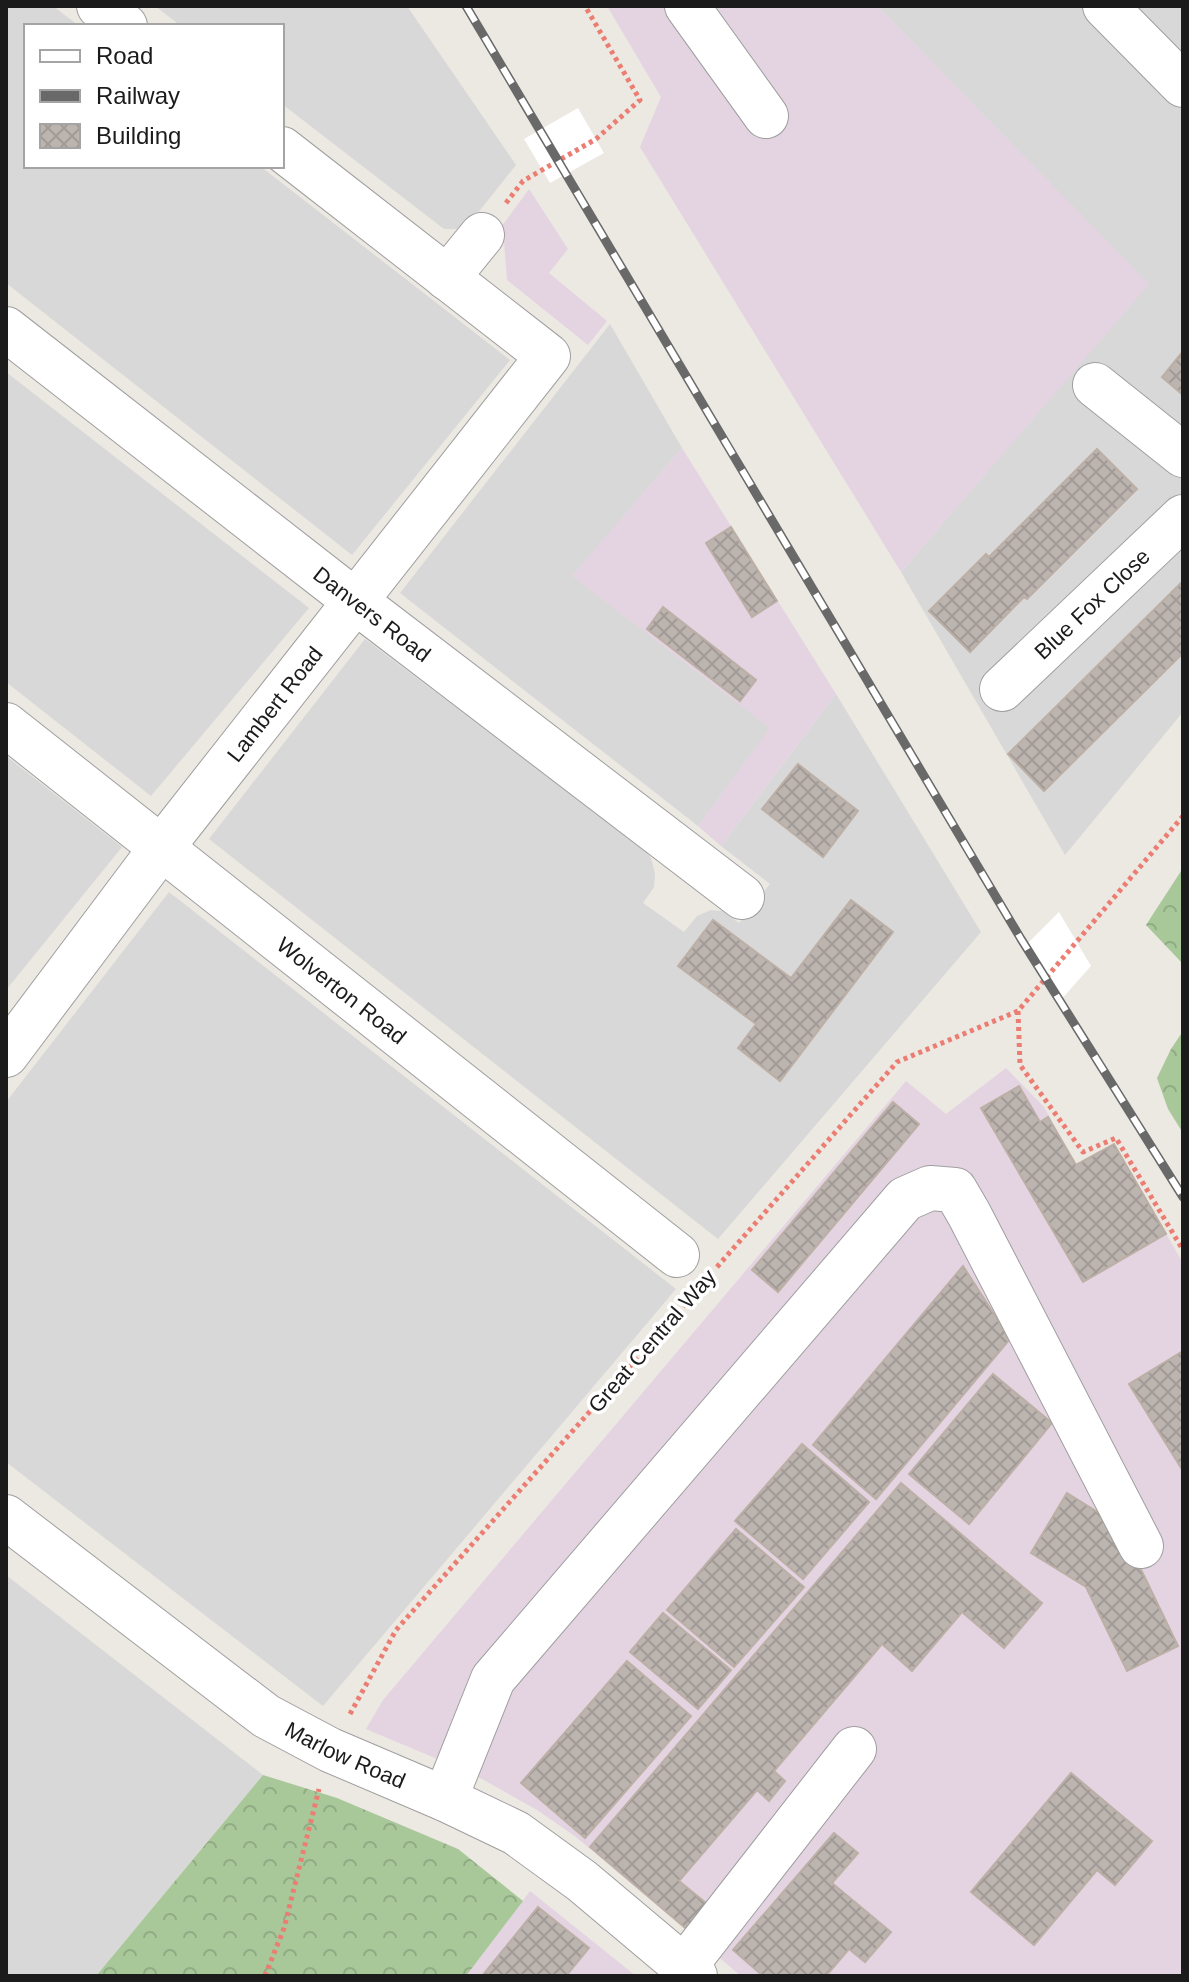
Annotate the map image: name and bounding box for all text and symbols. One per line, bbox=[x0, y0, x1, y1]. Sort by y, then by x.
legend bbox=[24, 24, 284, 168]
text: Road bbox=[96, 42, 153, 69]
text: Railway bbox=[96, 82, 180, 109]
text: Building bbox=[96, 122, 181, 149]
street label: Blue Fox Close bbox=[1029, 543, 1155, 664]
street label: Danvers Road bbox=[309, 561, 436, 667]
street label: Lambert Road bbox=[222, 641, 327, 766]
street label: Wolverton Road bbox=[272, 932, 411, 1049]
street label: Great Central Way bbox=[583, 1264, 721, 1418]
street label: Marlow Road bbox=[281, 1716, 409, 1793]

